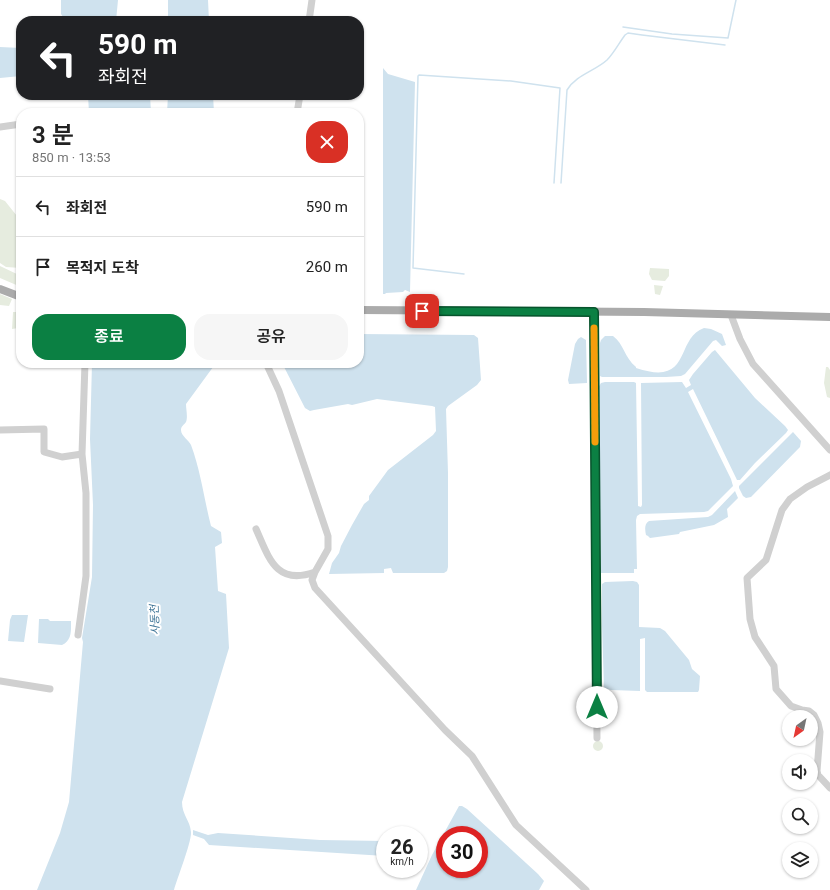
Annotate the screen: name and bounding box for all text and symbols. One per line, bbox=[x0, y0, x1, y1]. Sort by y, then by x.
text: 590 m bbox=[98, 28, 177, 61]
icon: left bbox=[32, 32, 84, 84]
text: 좌회전 bbox=[98, 66, 148, 87]
text: 3 분 bbox=[32, 121, 74, 149]
button: close bbox=[306, 121, 348, 163]
text: 850 m · 13:53 bbox=[32, 150, 111, 165]
icon: left bbox=[32, 196, 54, 218]
text: 590 m bbox=[306, 198, 348, 216]
text: 좌회전 bbox=[66, 199, 107, 217]
icon: arrive bbox=[32, 256, 54, 278]
text: 260 m bbox=[306, 258, 348, 276]
text: 목적지 도착 bbox=[66, 259, 139, 277]
pin bbox=[405, 294, 439, 328]
icon: arrive bbox=[411, 300, 433, 322]
button: 종료 bbox=[32, 314, 186, 360]
button: 공유 bbox=[194, 314, 348, 360]
water label: 사동천 bbox=[148, 603, 162, 635]
position arrow bbox=[576, 686, 618, 728]
north arrow bbox=[782, 710, 818, 746]
map controls bbox=[782, 710, 818, 878]
button: sound bbox=[782, 754, 818, 790]
button: search bbox=[782, 798, 818, 834]
speed limit sign: 30 bbox=[436, 826, 488, 878]
text: 26 bbox=[391, 835, 413, 859]
button: layers bbox=[782, 842, 818, 878]
text: km/h bbox=[390, 856, 414, 867]

